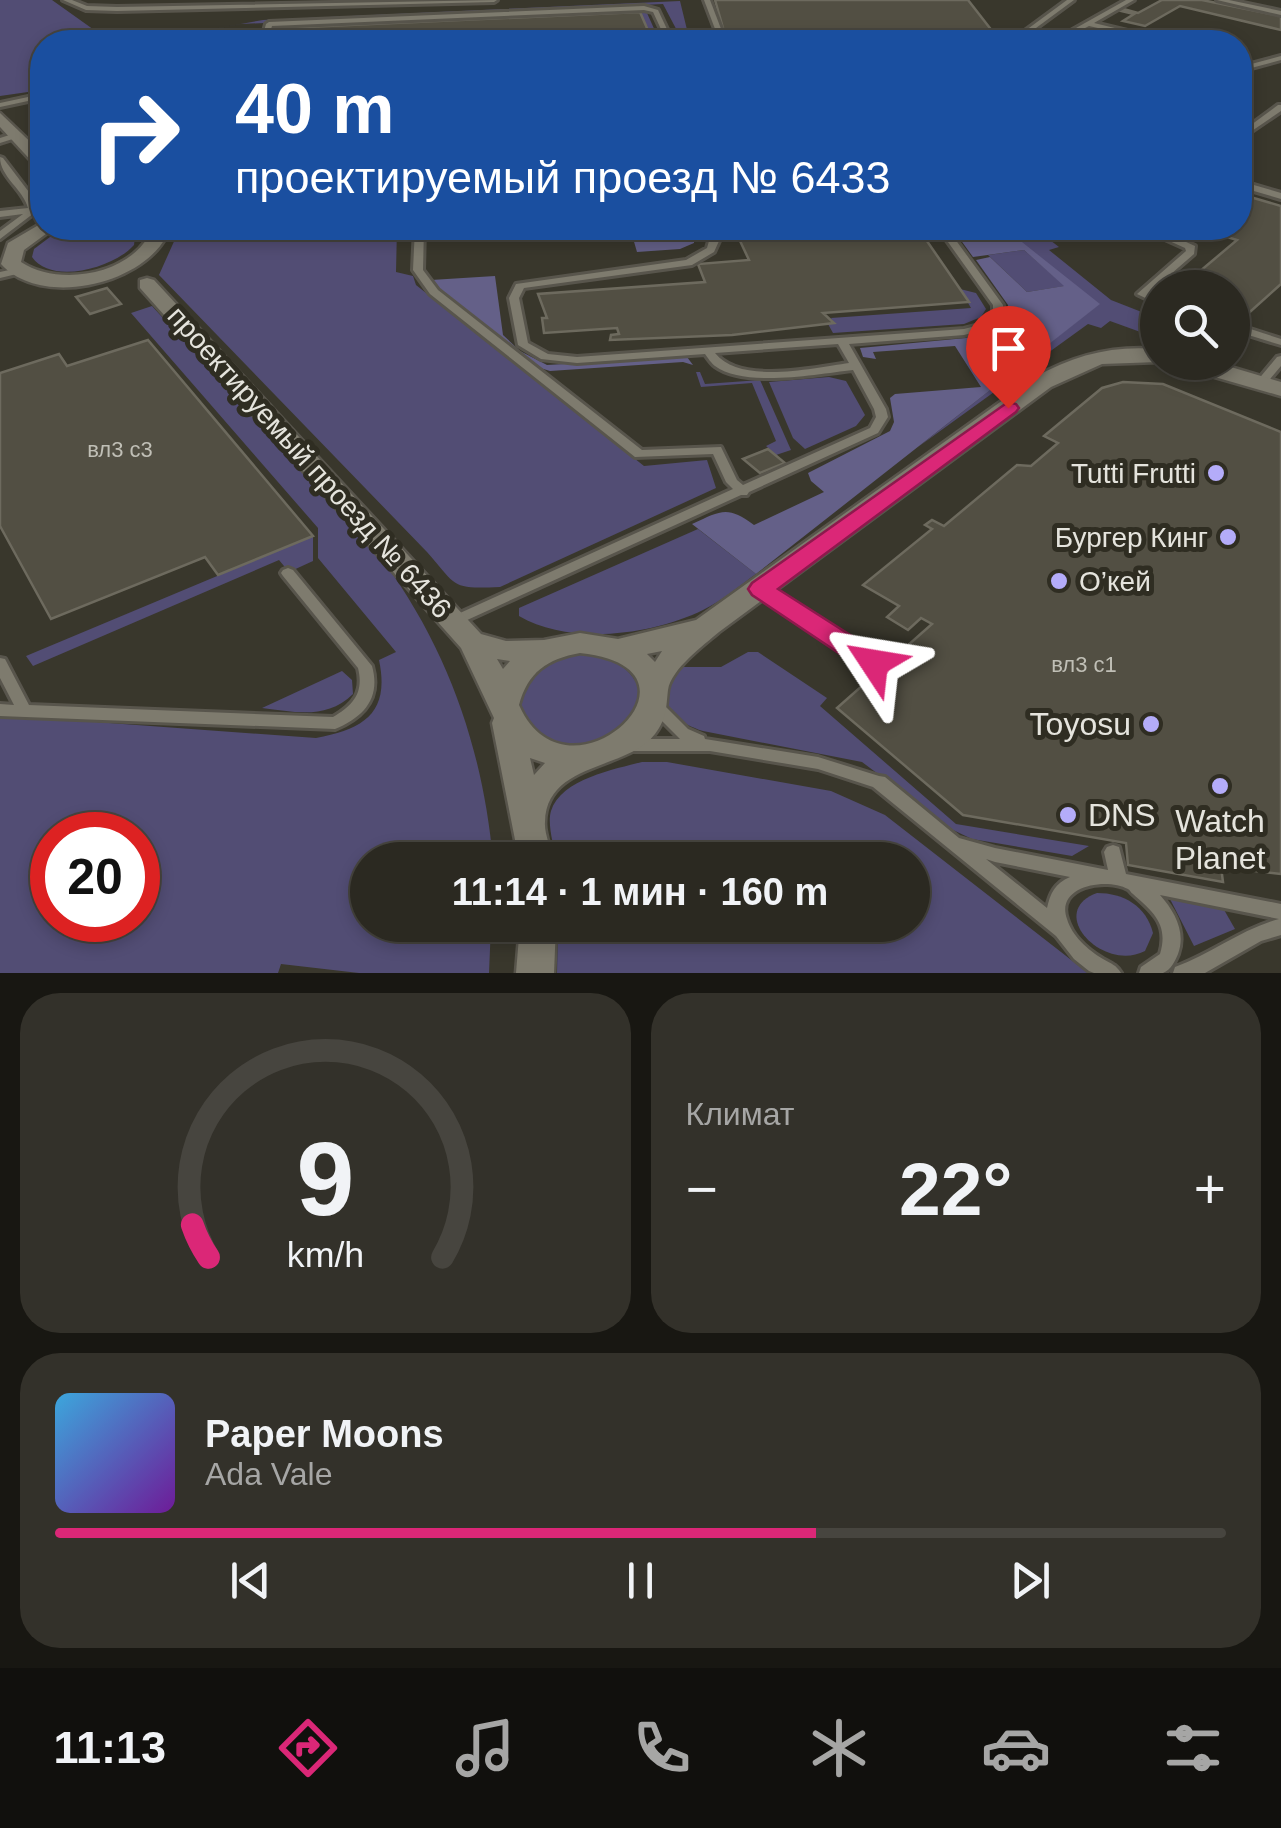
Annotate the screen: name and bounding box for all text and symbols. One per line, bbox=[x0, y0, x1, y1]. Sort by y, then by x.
icon: right bbox=[70, 70, 200, 200]
text: 40 m bbox=[235, 70, 395, 148]
text: проектируемый проезд № 6433 bbox=[235, 152, 891, 203]
map controls bbox=[1140, 270, 1250, 380]
button: search bbox=[1140, 270, 1250, 380]
street label: проектируемый проезд № 6436 bbox=[162, 300, 458, 624]
pin bbox=[966, 306, 1051, 409]
icon: arrive bbox=[981, 321, 1036, 376]
house number: вл3 с3 bbox=[87, 437, 153, 462]
place label: Tutti Frutti bbox=[1071, 458, 1196, 489]
marker: Tutti Frutti bbox=[1205, 462, 1227, 484]
place label: Бургер Кинг bbox=[1055, 522, 1208, 553]
marker: Бургер Кинг bbox=[1217, 526, 1239, 548]
place label: О’кей bbox=[1079, 566, 1151, 597]
marker: О’кей bbox=[1048, 570, 1070, 592]
position arrow bbox=[822, 611, 926, 715]
house number: вл3 с1 bbox=[1051, 652, 1117, 677]
place label: Toyosu bbox=[1030, 706, 1131, 742]
marker: Toyosu bbox=[1140, 713, 1162, 735]
marker: Watch Planet bbox=[1209, 775, 1231, 797]
place label: DNS bbox=[1088, 797, 1156, 833]
place label: Watch Planet bbox=[1175, 803, 1265, 876]
marker: DNS bbox=[1057, 804, 1079, 826]
speed limit sign: 20 bbox=[30, 812, 160, 942]
text: 11:14 · 1 мин · 160 m bbox=[452, 871, 828, 913]
text: Климат bbox=[686, 1096, 794, 1132]
text: 9 bbox=[296, 1121, 354, 1237]
text: 22° bbox=[899, 1147, 1012, 1231]
text: − bbox=[686, 1158, 718, 1220]
text: + bbox=[1194, 1158, 1226, 1220]
text: km/h bbox=[287, 1235, 364, 1275]
text: Paper Moons bbox=[205, 1413, 444, 1455]
text: Ada Vale bbox=[205, 1456, 333, 1492]
icon: previous bbox=[223, 1553, 278, 1608]
icon: pause bbox=[613, 1553, 668, 1608]
icon: next bbox=[1003, 1553, 1058, 1608]
icon: directions bbox=[273, 1713, 343, 1783]
icon: music bbox=[450, 1713, 520, 1783]
icon: phone bbox=[627, 1713, 697, 1783]
icon: climate bbox=[804, 1713, 874, 1783]
icon: car bbox=[981, 1713, 1051, 1783]
icon: filters bbox=[1158, 1713, 1228, 1783]
text: 11:13 bbox=[53, 1722, 166, 1773]

